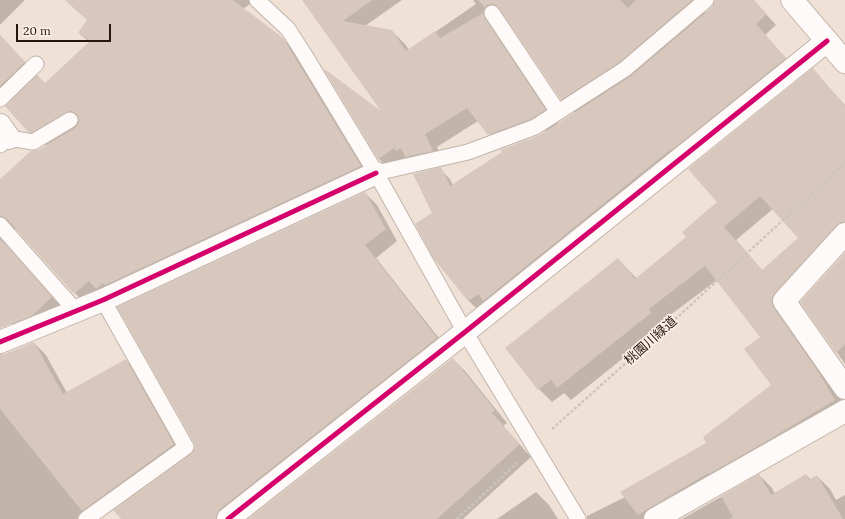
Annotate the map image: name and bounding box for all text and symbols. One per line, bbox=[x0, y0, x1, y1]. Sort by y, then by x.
scale bar bbox=[18, 16, 113, 42]
text: 20 m bbox=[23, 23, 51, 38]
street label: 桃園川緑道 bbox=[622, 313, 680, 369]

